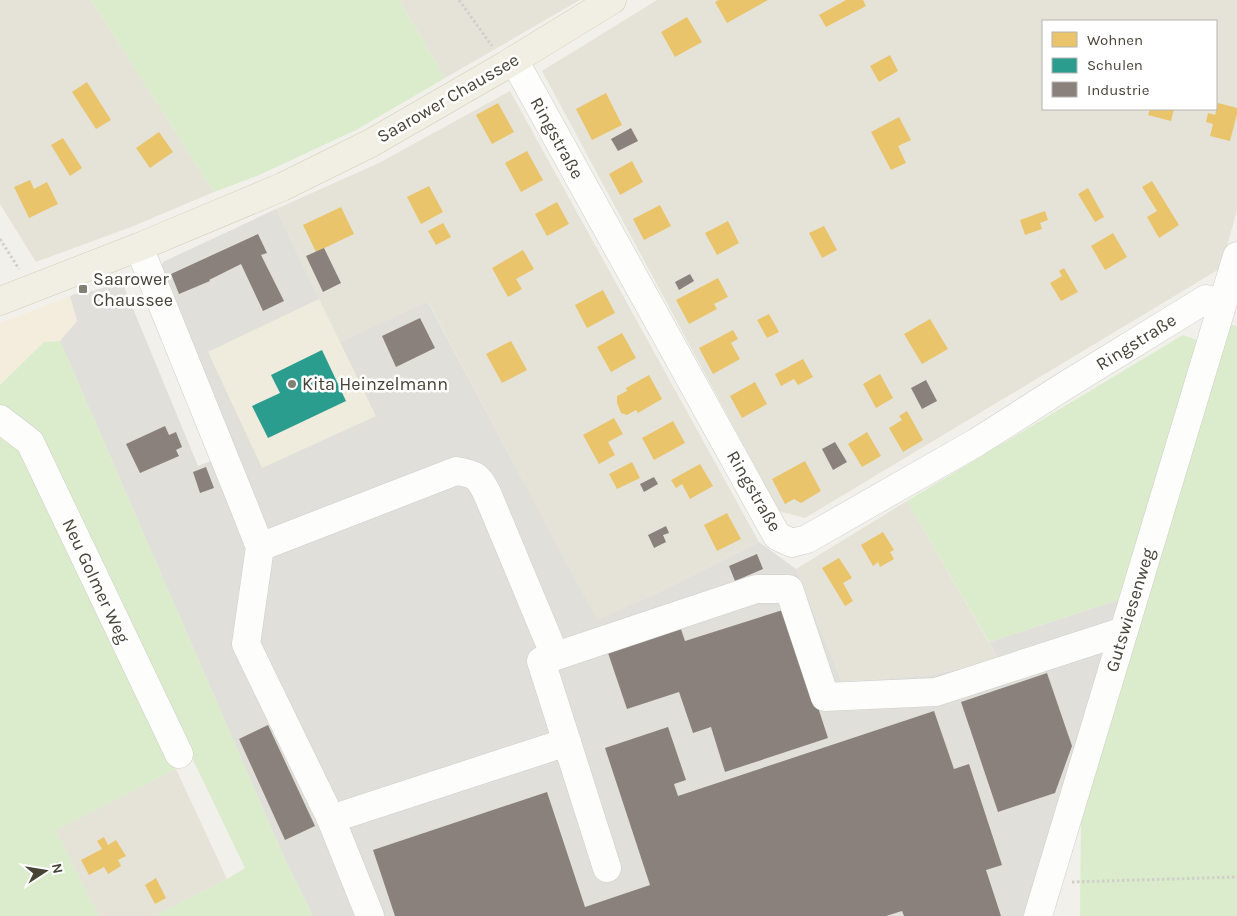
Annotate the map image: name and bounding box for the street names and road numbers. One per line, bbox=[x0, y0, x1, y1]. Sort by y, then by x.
street label: Saarower Chaussee bbox=[373, 48, 523, 148]
street label: Ringstraße bbox=[525, 93, 589, 183]
street label: Ringstraße bbox=[1092, 309, 1180, 375]
street label: Ringstraße bbox=[722, 446, 786, 536]
street label: Neu Golmer Weg bbox=[58, 515, 134, 647]
street label: Gutswiesenweg bbox=[1101, 545, 1159, 675]

